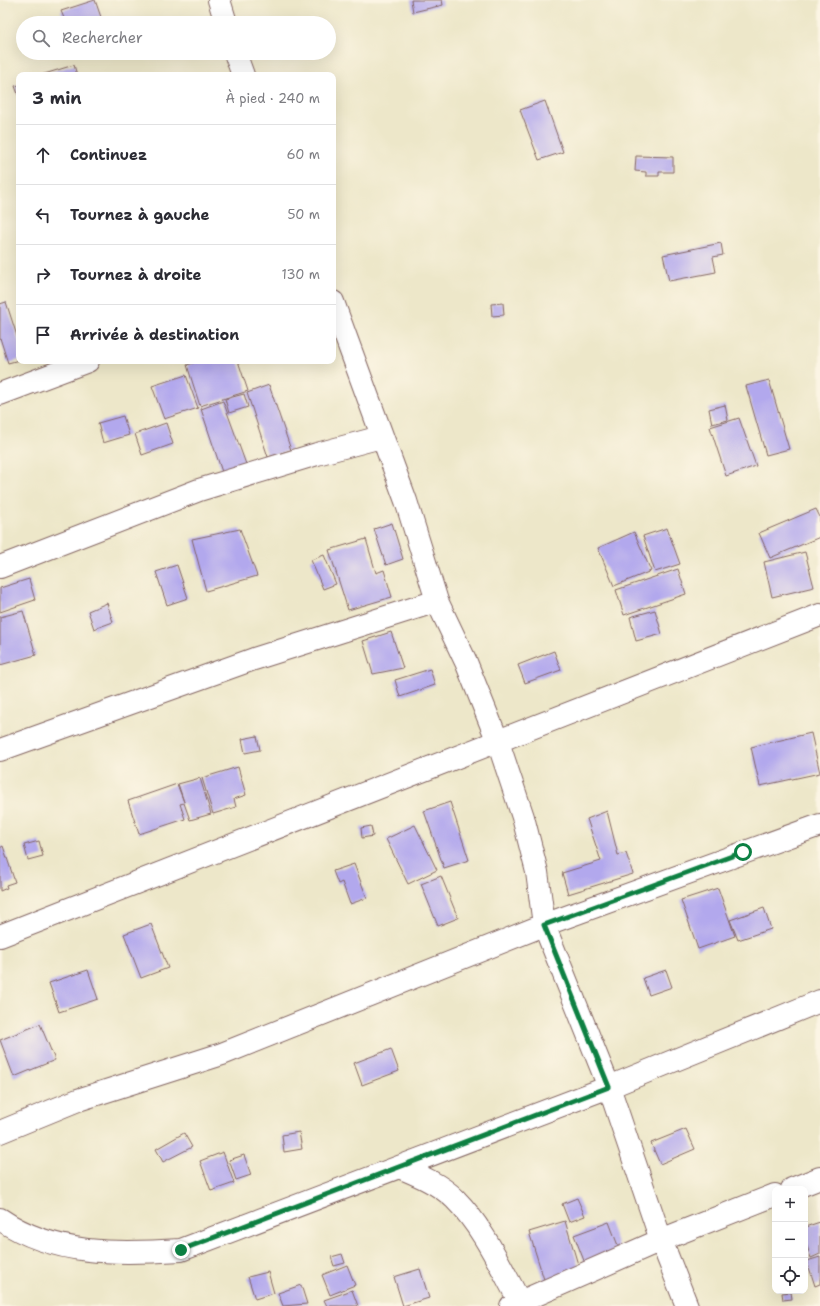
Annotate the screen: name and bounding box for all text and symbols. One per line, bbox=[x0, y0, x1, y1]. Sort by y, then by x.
search box bbox=[16, 16, 336, 60]
icon: search bbox=[30, 27, 52, 49]
text: Rechercher bbox=[62, 28, 143, 48]
text: 3 min bbox=[32, 87, 82, 109]
text: À pied · 240 m bbox=[225, 90, 320, 107]
icon: ahead bbox=[32, 144, 54, 166]
text: Continuez bbox=[70, 145, 147, 165]
text: 60 m bbox=[287, 146, 320, 163]
icon: left bbox=[32, 204, 54, 226]
text: Tournez à gauche bbox=[70, 205, 210, 225]
text: 50 m bbox=[287, 206, 320, 223]
icon: right bbox=[32, 264, 54, 286]
text: Tournez à droite bbox=[70, 265, 202, 285]
text: 130 m bbox=[282, 266, 320, 283]
icon: arrive bbox=[32, 324, 54, 346]
text: Arrivée à destination bbox=[70, 325, 239, 345]
route start bbox=[734, 843, 752, 861]
map controls bbox=[772, 1186, 808, 1294]
button: + bbox=[772, 1186, 808, 1222]
button: − bbox=[772, 1222, 808, 1258]
route end bbox=[172, 1241, 190, 1259]
button: locate bbox=[772, 1258, 808, 1294]

